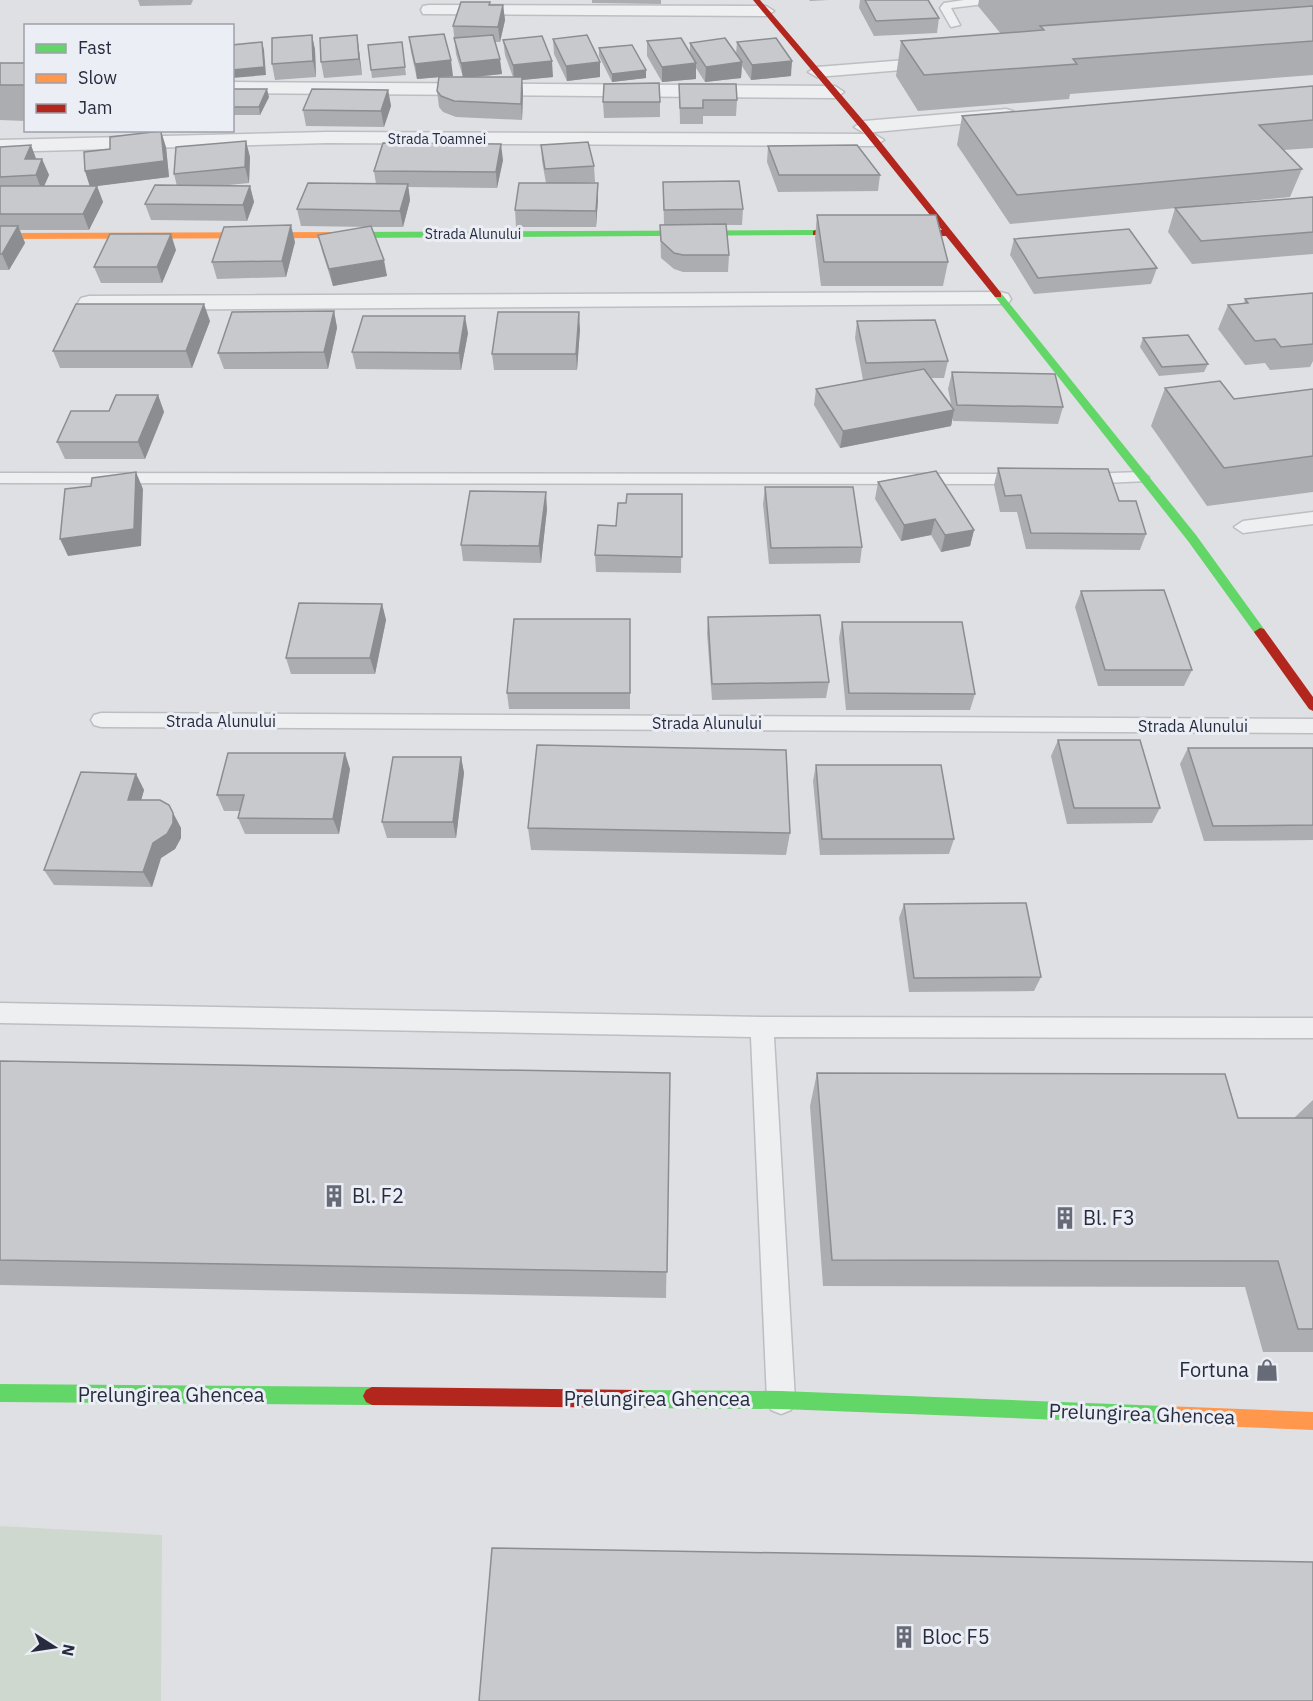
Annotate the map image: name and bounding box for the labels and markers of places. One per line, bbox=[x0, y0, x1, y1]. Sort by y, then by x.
place label: Bl. F2 bbox=[352, 1182, 404, 1209]
building icon: Bl. F2 bbox=[321, 1183, 347, 1209]
place label: Bl. F3 bbox=[1083, 1204, 1135, 1231]
building icon: Bl. F3 bbox=[1052, 1205, 1078, 1231]
place label: Fortuna bbox=[1179, 1356, 1249, 1383]
shop icon: Fortuna bbox=[1254, 1357, 1280, 1383]
place label: Bloc F5 bbox=[922, 1623, 990, 1650]
building icon: Bloc F5 bbox=[891, 1624, 917, 1650]

